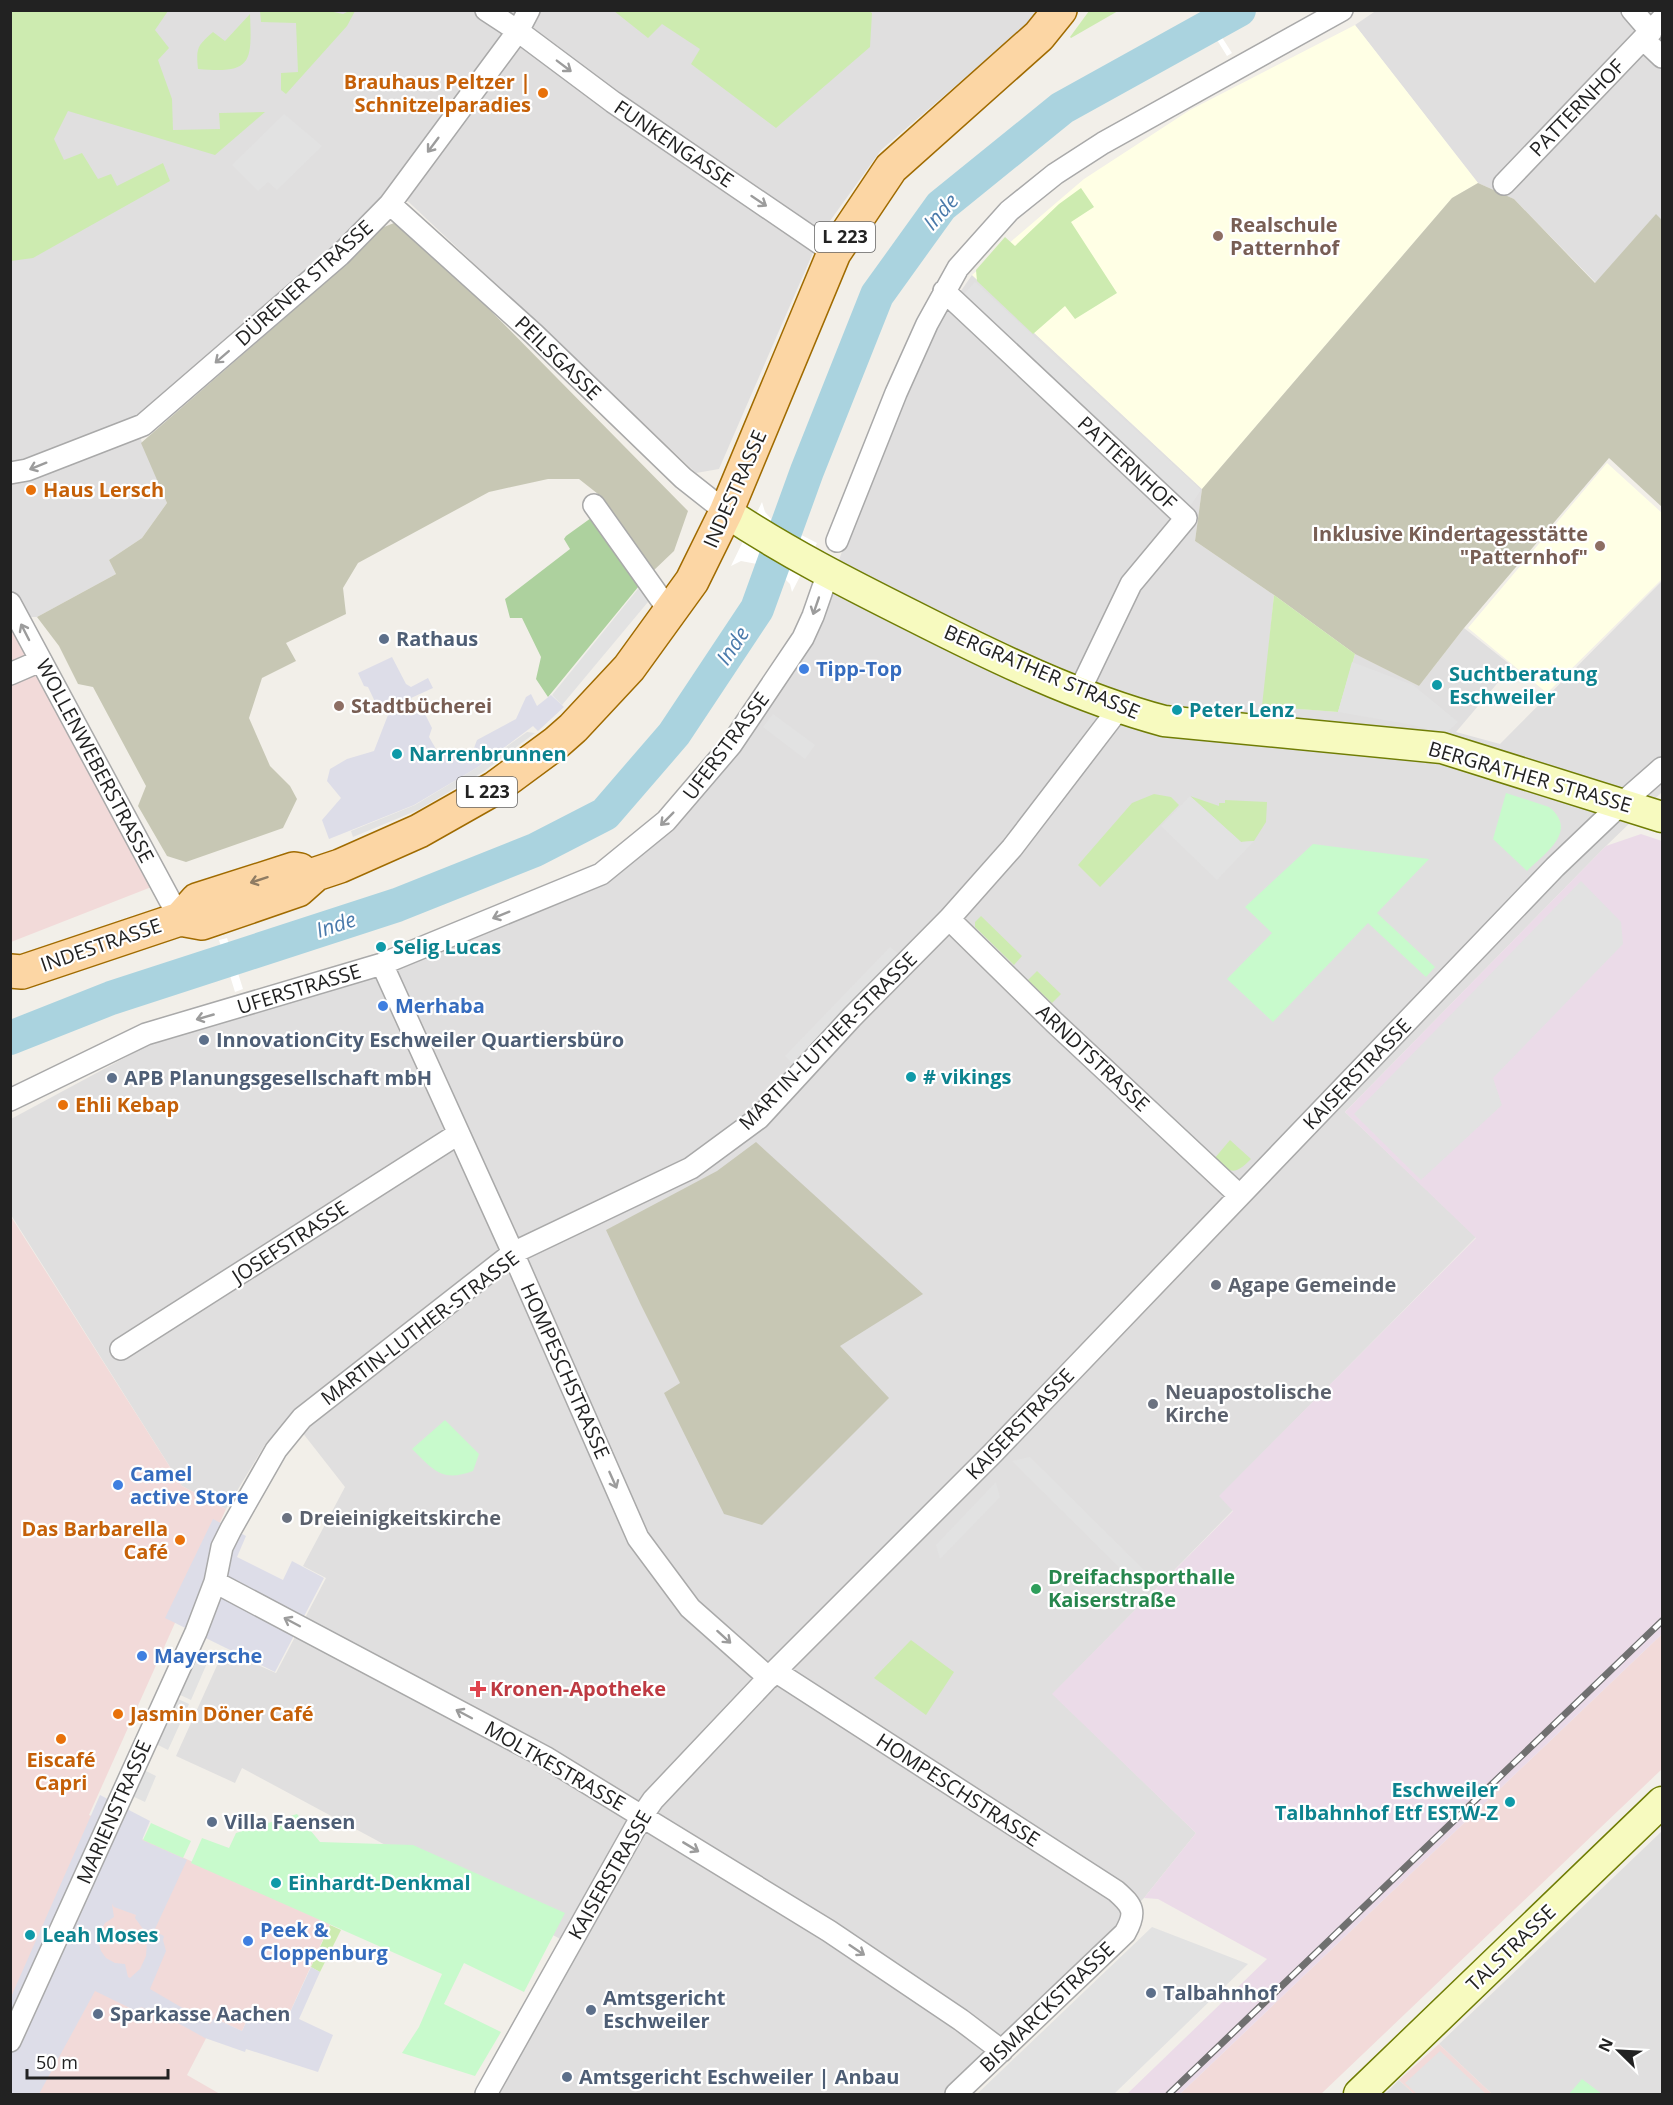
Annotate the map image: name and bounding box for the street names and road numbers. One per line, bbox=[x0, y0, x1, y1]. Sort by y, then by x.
street label: PATTERNHOF bbox=[1523, 53, 1630, 162]
street label: FUNKENGASSE bbox=[609, 94, 739, 194]
street label: DÜRENER STRASSE bbox=[229, 214, 378, 352]
road number: L 223 bbox=[815, 222, 875, 252]
street label: PEILSGASSE bbox=[509, 310, 607, 406]
street label: PATTERNHOF bbox=[1072, 410, 1183, 515]
street label: INDESTRASSE bbox=[697, 426, 773, 552]
street label: BERGRATHER STRASSE bbox=[940, 618, 1144, 725]
street label: WOLLENWEBERSTRASSE bbox=[30, 654, 161, 867]
street label: UFERSTRASSE bbox=[676, 686, 775, 805]
street label: BERGRATHER STRASSE bbox=[1425, 735, 1635, 818]
road number: L 223 bbox=[457, 777, 517, 807]
street label: INDESTRASSE bbox=[37, 911, 165, 978]
street label: MARTIN-LUTHER-STRASSE bbox=[733, 946, 923, 1136]
street label: UFERSTRASSE bbox=[234, 957, 364, 1020]
street label: ARNDTSTRASSE bbox=[1031, 998, 1156, 1117]
street label: KAISERSTRASSE bbox=[1297, 1012, 1417, 1135]
street label: JOSEFSTRASSE bbox=[225, 1194, 353, 1290]
street label: MARTIN-LUTHER-STRASSE bbox=[315, 1244, 524, 1411]
street label: HOMPESCHSTRASSE bbox=[515, 1279, 616, 1463]
street label: KAISERSTRASSE bbox=[960, 1362, 1080, 1485]
street label: MOLTKESTRASSE bbox=[480, 1714, 631, 1817]
street label: HOMPESCHSTRASSE bbox=[871, 1727, 1045, 1853]
street label: MARIENSTRASSE bbox=[70, 1736, 157, 1888]
street label: KAISERSTRASSE bbox=[562, 1805, 657, 1944]
street label: TALSTRASSE bbox=[1460, 1898, 1561, 1997]
street label: BISMARCKSTRASSE bbox=[973, 1935, 1120, 2078]

